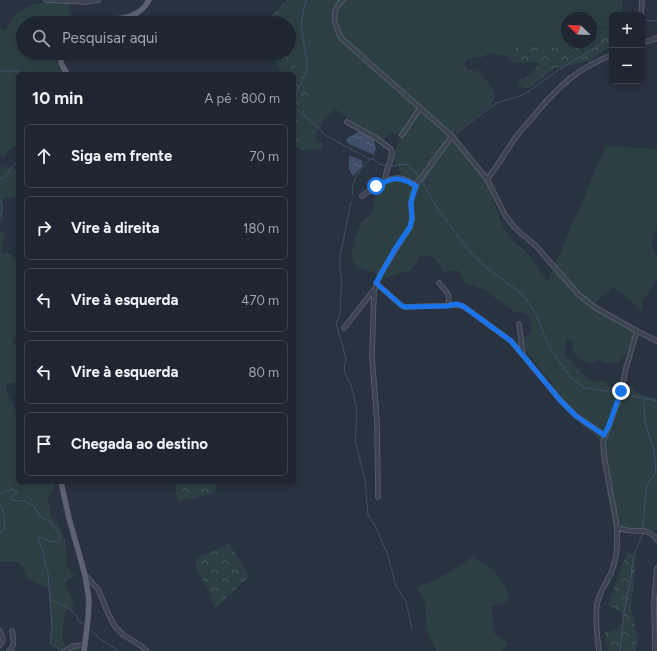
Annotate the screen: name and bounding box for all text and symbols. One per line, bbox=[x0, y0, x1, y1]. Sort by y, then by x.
north arrow bbox=[561, 12, 597, 48]
map controls bbox=[609, 12, 645, 84]
button: + bbox=[609, 12, 645, 48]
search box bbox=[16, 16, 296, 60]
icon: search bbox=[30, 27, 52, 49]
text: Pesquisar aqui bbox=[62, 29, 158, 47]
button: − bbox=[609, 48, 645, 84]
text: 10 min bbox=[32, 88, 83, 108]
text: A pé · 800 m bbox=[205, 91, 280, 106]
icon: ahead bbox=[33, 145, 55, 167]
text: Siga em frente bbox=[71, 147, 172, 165]
text: 70 m bbox=[249, 149, 279, 164]
route start bbox=[367, 177, 385, 195]
icon: right bbox=[33, 217, 55, 239]
text: Vire à direita bbox=[71, 219, 160, 237]
text: 180 m bbox=[243, 221, 279, 236]
icon: left bbox=[33, 289, 55, 311]
text: Vire à esquerda bbox=[71, 291, 178, 309]
text: 470 m bbox=[241, 293, 279, 308]
icon: left bbox=[33, 361, 55, 383]
text: Vire à esquerda bbox=[71, 363, 178, 381]
text: 80 m bbox=[248, 365, 279, 380]
route end bbox=[612, 382, 630, 400]
icon: arrive bbox=[33, 433, 55, 455]
text: Chegada ao destino bbox=[71, 435, 208, 453]

